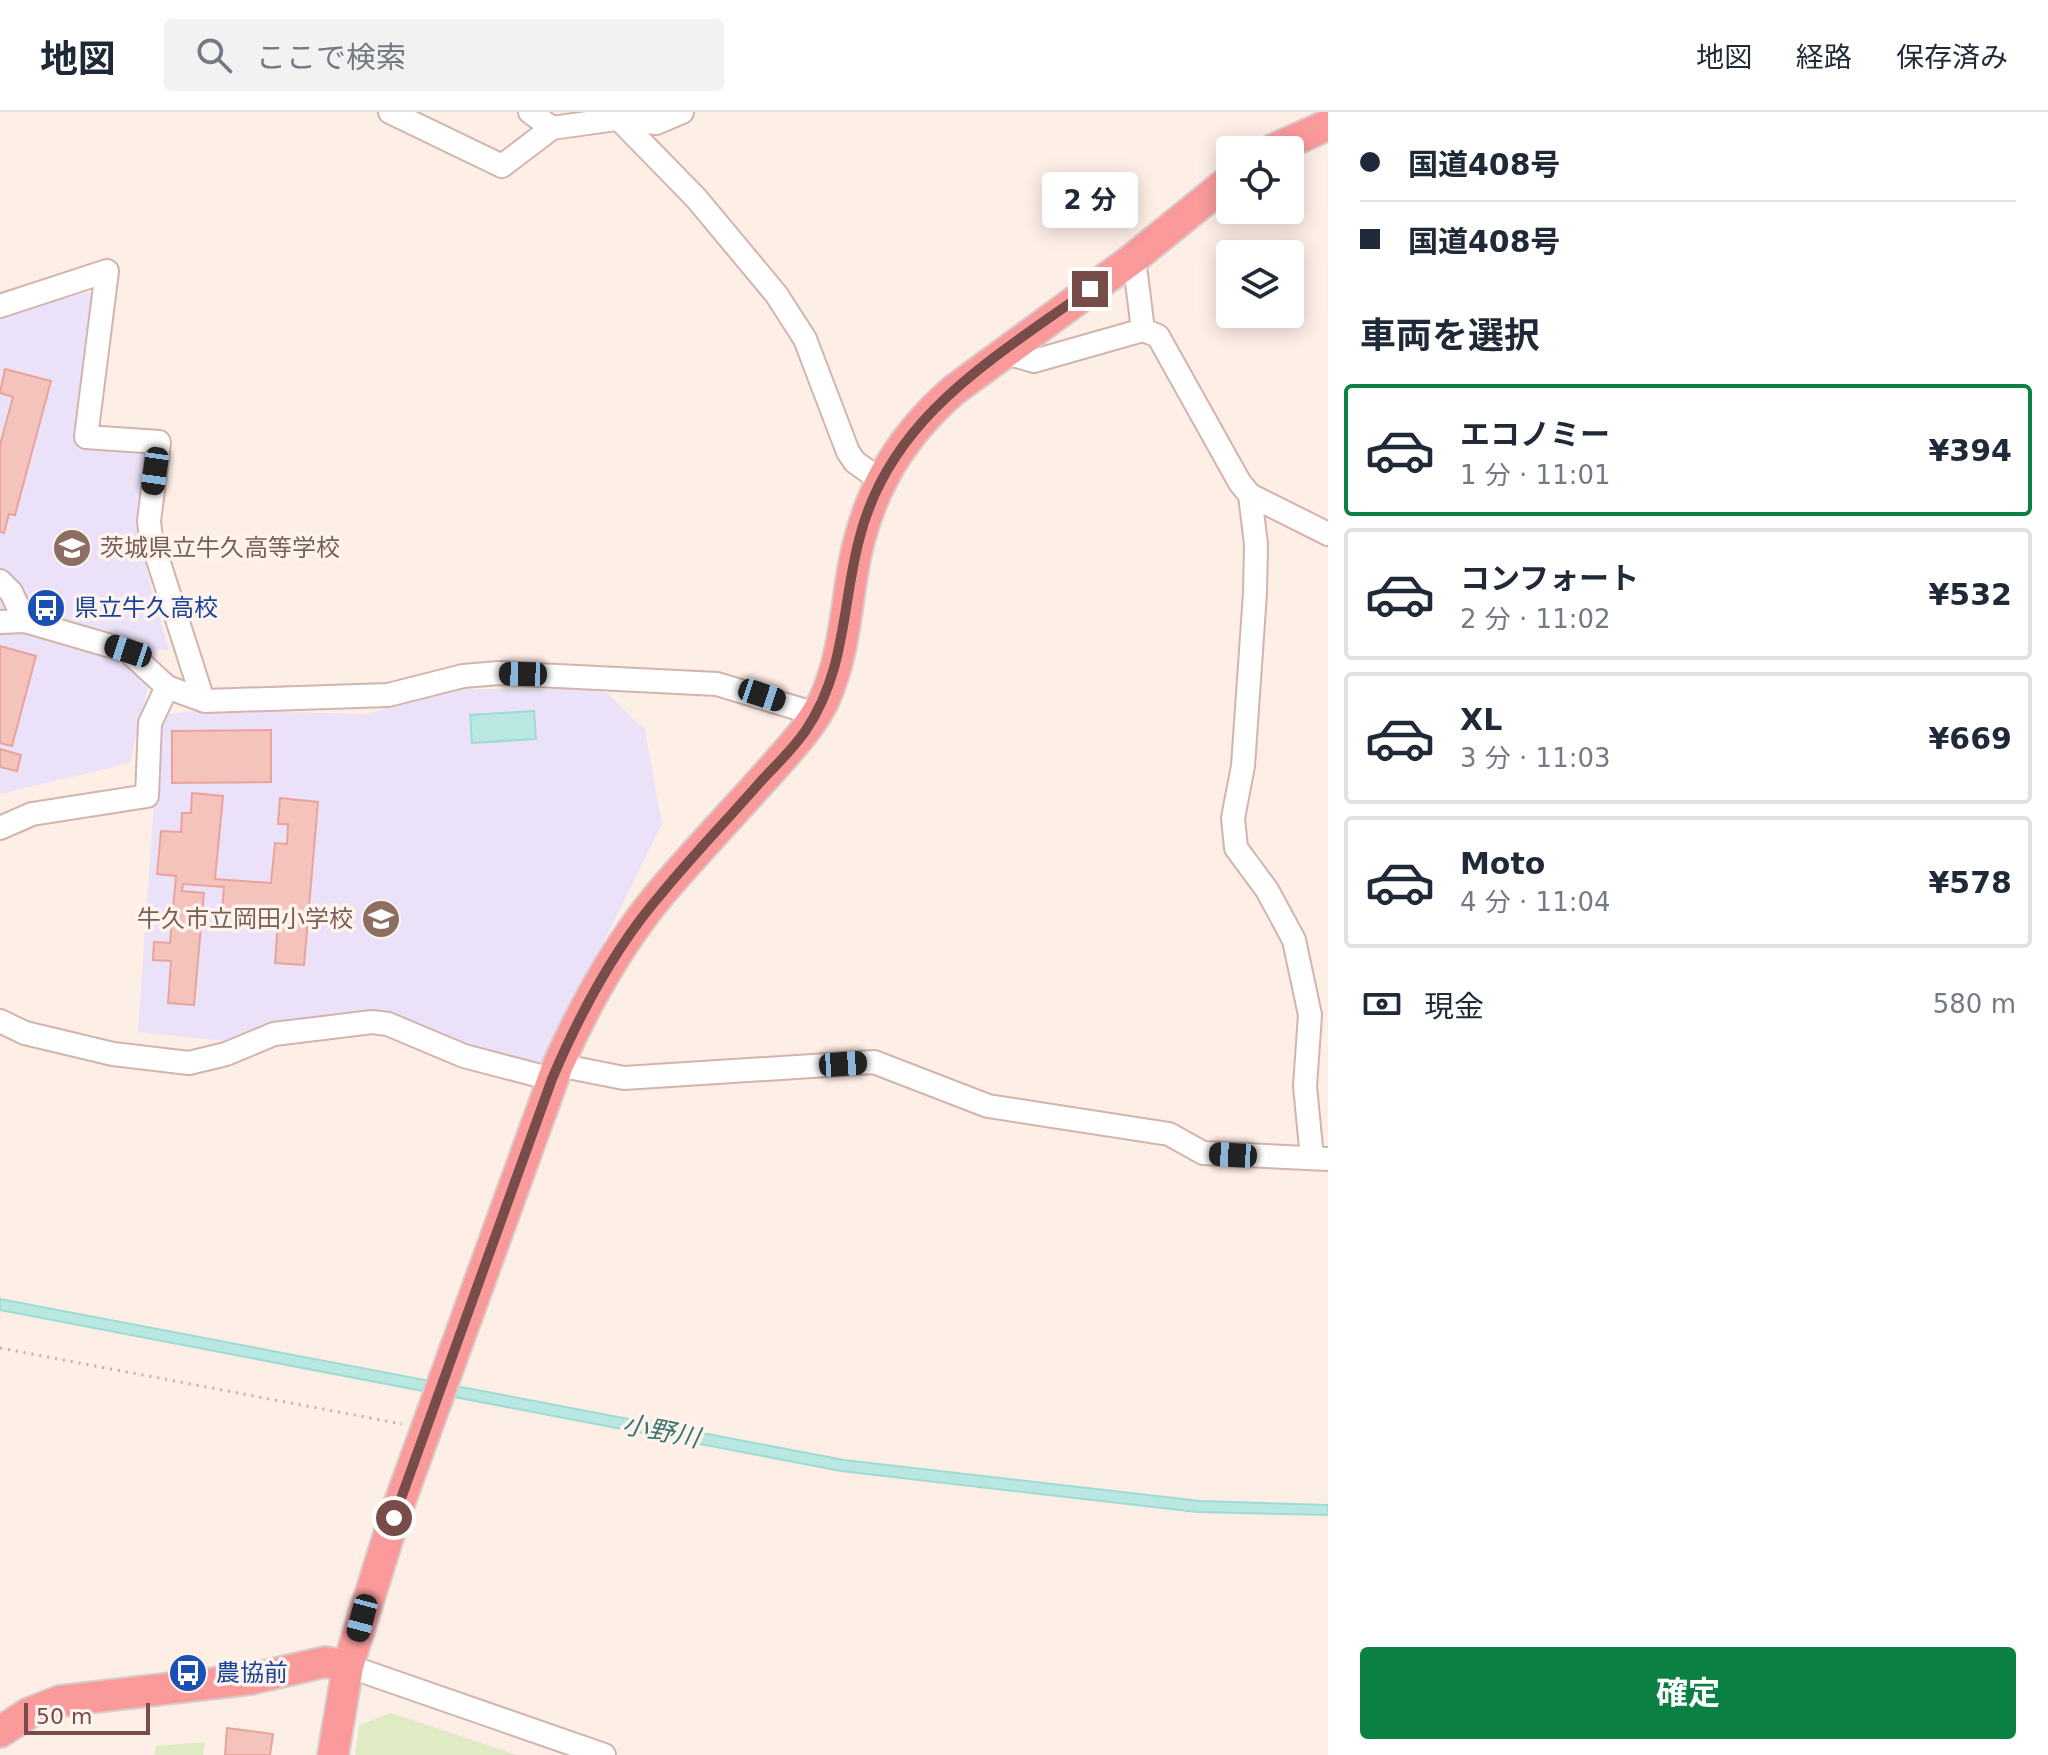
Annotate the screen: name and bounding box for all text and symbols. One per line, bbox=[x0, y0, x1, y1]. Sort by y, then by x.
search box bbox=[164, 19, 724, 91]
icon: search bbox=[192, 33, 236, 77]
text: 地図 bbox=[40, 37, 116, 81]
text: ここで検索 bbox=[256, 40, 406, 75]
text: 地図 bbox=[1696, 41, 1752, 74]
text: 経路 bbox=[1796, 41, 1852, 74]
text: 保存済み bbox=[1896, 41, 2008, 74]
map controls bbox=[1216, 136, 1304, 328]
button: locate bbox=[1216, 136, 1304, 224]
text: 国道408号 bbox=[1408, 147, 1561, 182]
callout: 2 分 bbox=[1042, 173, 1138, 229]
text: 2 分 bbox=[1063, 185, 1117, 215]
text: 国道408号 bbox=[1408, 224, 1561, 259]
button: layers bbox=[1216, 240, 1304, 328]
route end bbox=[1072, 271, 1108, 307]
text: 車両を選択 bbox=[1360, 315, 1540, 356]
icon: car bbox=[1364, 414, 1436, 486]
text: エコノミー bbox=[1460, 417, 1610, 452]
text: ¥394 bbox=[1929, 433, 2012, 468]
car bbox=[140, 446, 170, 496]
text: 1 分 · 11:01 bbox=[1460, 460, 1611, 490]
school or university icon: 茨城県立牛久高等学校 bbox=[51, 527, 93, 569]
place label: 茨城県立牛久高等学校 bbox=[100, 534, 340, 562]
icon: car bbox=[1364, 558, 1436, 630]
text: コンフォート bbox=[1460, 561, 1639, 596]
text: ¥532 bbox=[1929, 577, 2012, 612]
bus stop icon: 県立牛久高校 bbox=[25, 587, 67, 629]
place label: 県立牛久高校 bbox=[74, 594, 218, 622]
text: 2 分 · 11:02 bbox=[1460, 604, 1611, 634]
car bbox=[101, 632, 155, 670]
car bbox=[499, 662, 547, 686]
car bbox=[735, 676, 789, 714]
icon: car bbox=[1364, 702, 1436, 774]
text: XL bbox=[1460, 702, 1502, 737]
text: ¥669 bbox=[1929, 721, 2012, 756]
text: 3 分 · 11:03 bbox=[1460, 743, 1611, 773]
icon: car bbox=[1364, 846, 1436, 918]
text: Moto bbox=[1460, 846, 1545, 881]
text: ¥578 bbox=[1929, 865, 2012, 900]
text: 4 分 · 11:04 bbox=[1460, 887, 1611, 917]
school or university icon: 牛久市立岡田小学校 bbox=[360, 898, 402, 940]
place label: 牛久市立岡田小学校 bbox=[137, 905, 353, 933]
icon: cash bbox=[1360, 982, 1404, 1026]
text: 現金 bbox=[1424, 989, 1484, 1024]
text: 580 m bbox=[1933, 989, 2016, 1019]
car bbox=[818, 1050, 868, 1078]
car bbox=[1208, 1142, 1258, 1168]
water label: 小野川 bbox=[620, 1409, 705, 1454]
route start bbox=[376, 1500, 412, 1536]
car bbox=[344, 1592, 380, 1644]
button: 確定 bbox=[1360, 1647, 2016, 1739]
bus stop icon: 農協前 bbox=[167, 1652, 209, 1694]
place label: 農協前 bbox=[216, 1659, 288, 1687]
scale bar bbox=[24, 1699, 150, 1735]
text: 50 m bbox=[36, 1704, 92, 1729]

